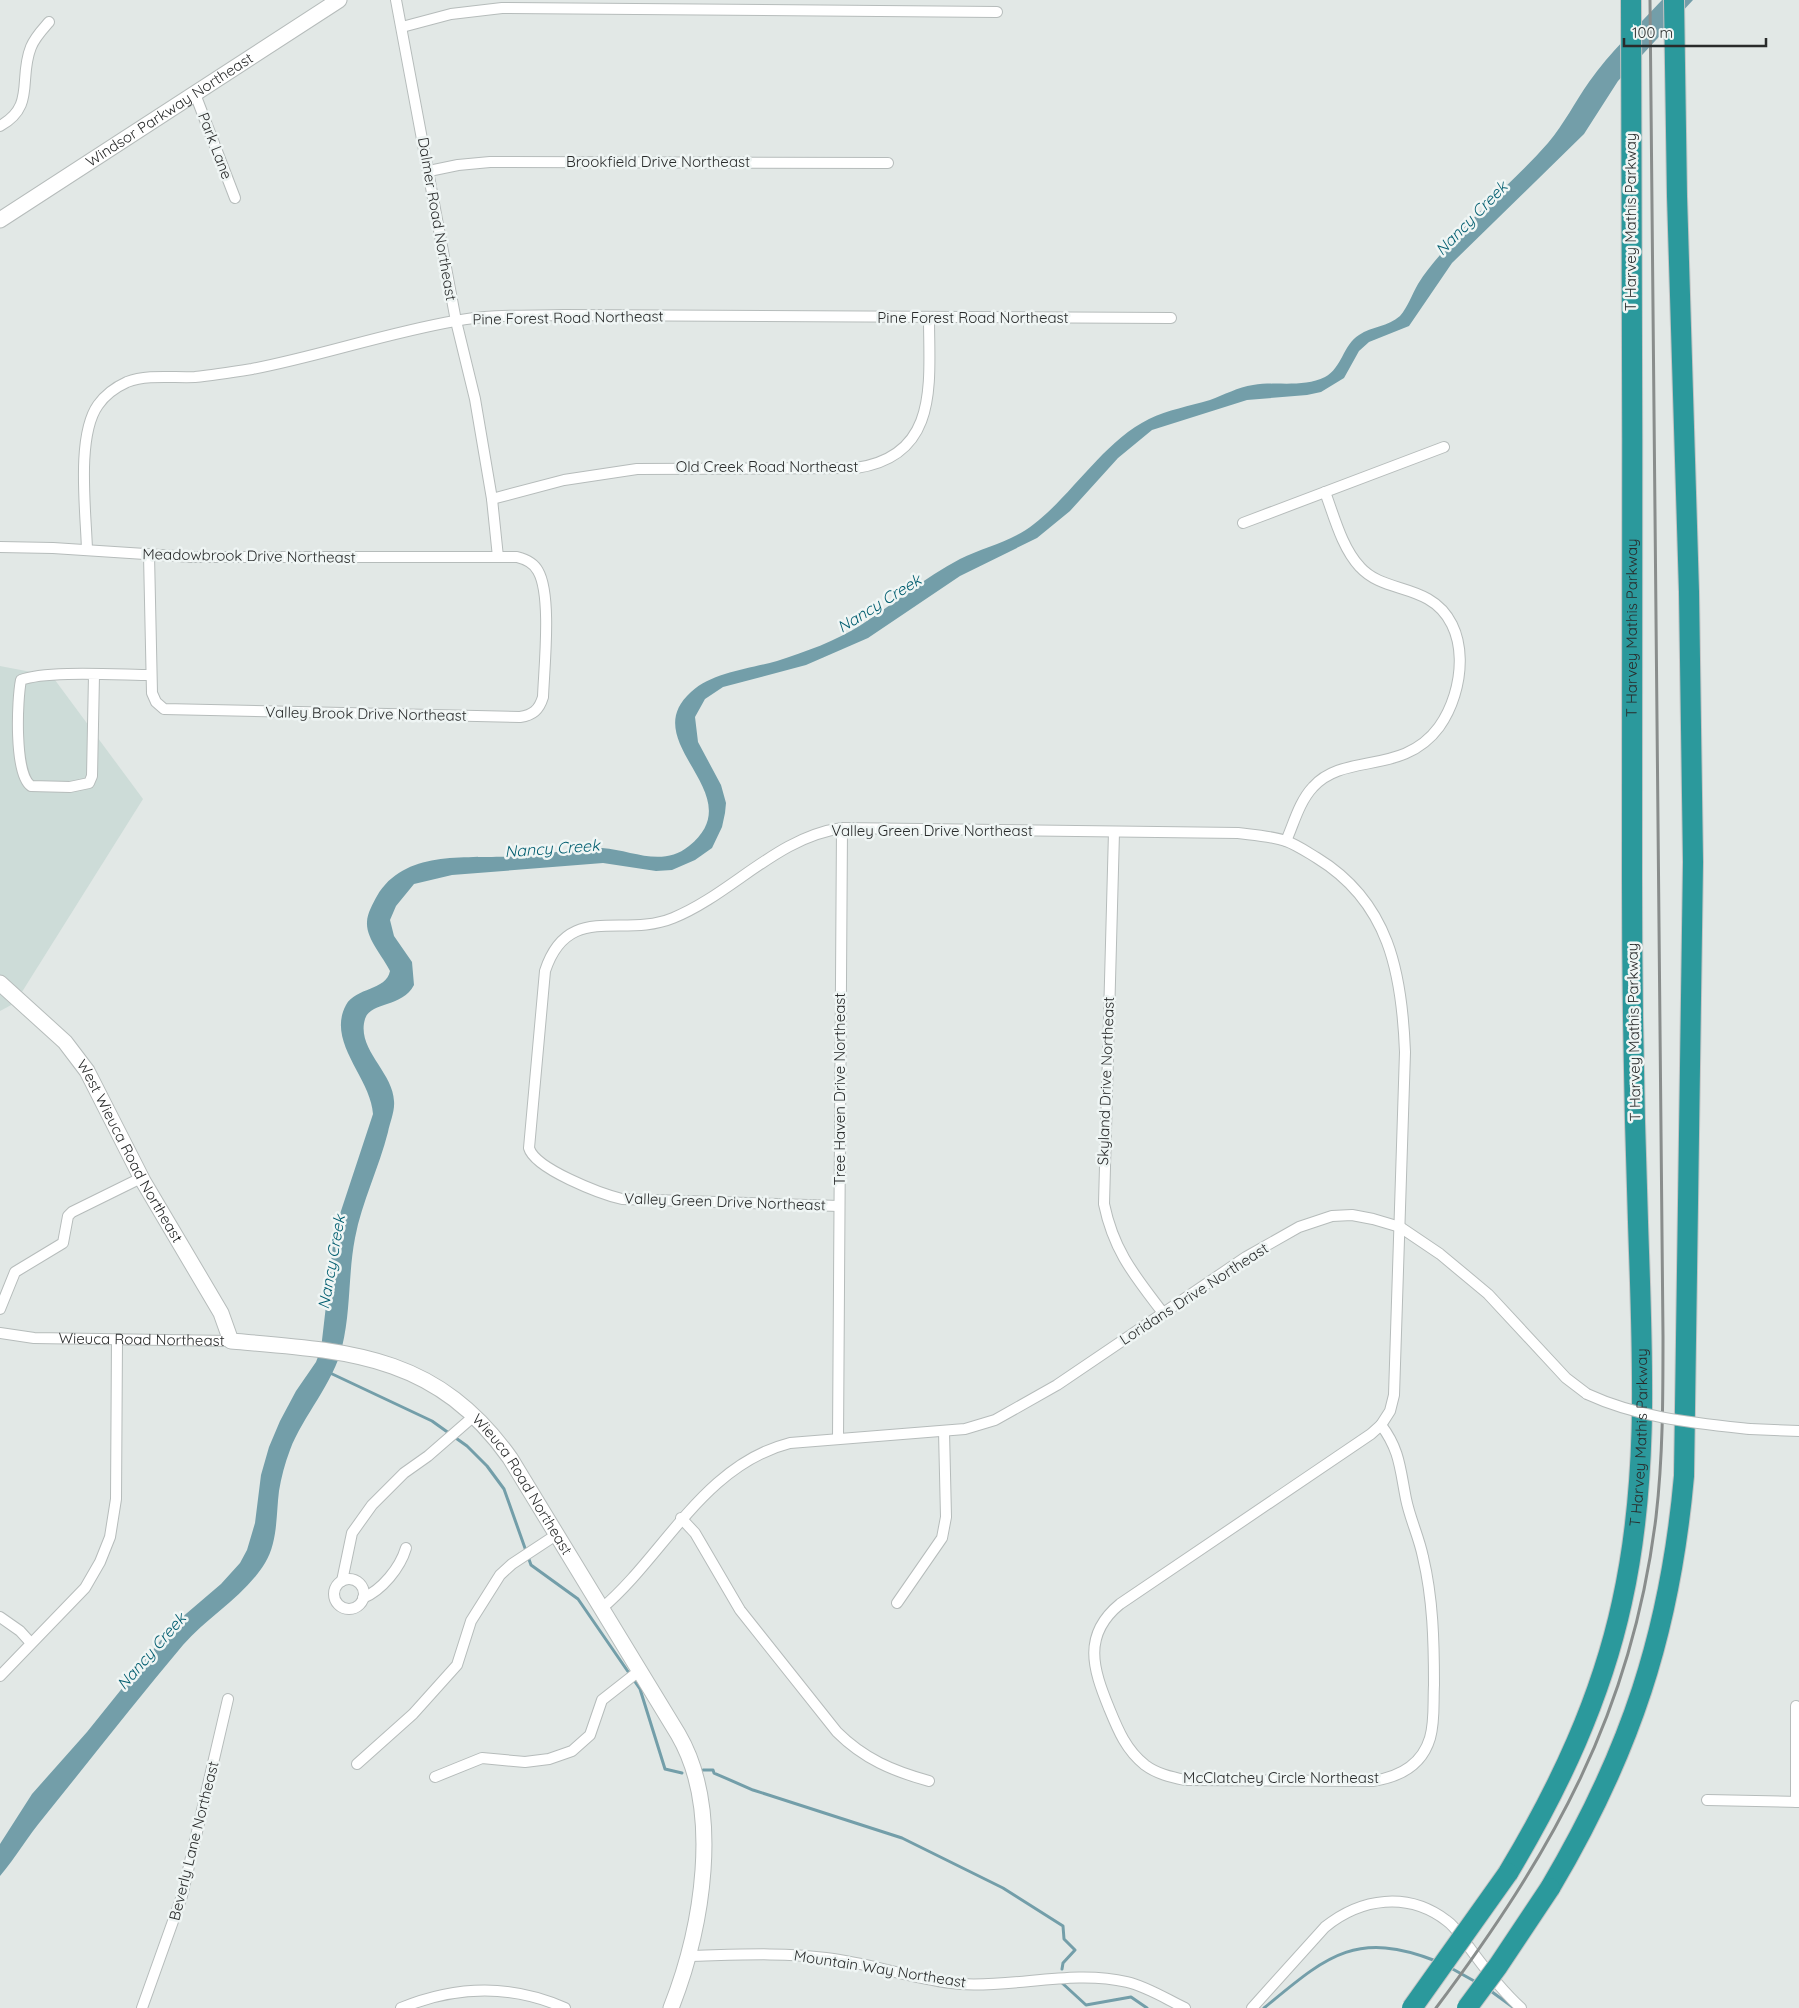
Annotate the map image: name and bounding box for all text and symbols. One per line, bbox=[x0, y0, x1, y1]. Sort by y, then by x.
scale bar bbox=[1624, 15, 1766, 47]
text: 100 m bbox=[1632, 23, 1673, 42]
street label: Windsor Parkway Northeast bbox=[82, 48, 256, 171]
street label: Park Lane bbox=[194, 110, 237, 182]
street label: T Harvey Mathis Parkway bbox=[1621, 133, 1640, 311]
street label: Dalmer Road Northeast bbox=[414, 136, 461, 302]
street label: Brookfield Drive Northeast bbox=[566, 152, 750, 171]
water label: Nancy Creek bbox=[1431, 176, 1512, 259]
street label: Pine Forest Road Northeast bbox=[472, 306, 664, 329]
street label: Pine Forest Road Northeast bbox=[877, 308, 1069, 327]
street label: Old Creek Road Northeast bbox=[676, 457, 858, 476]
street label: T Harvey Mathis Parkway bbox=[1622, 538, 1641, 717]
street label: Meadowbrook Drive Northeast bbox=[142, 544, 356, 567]
water label: Nancy Creek bbox=[833, 569, 926, 637]
street label: Valley Brook Drive Northeast bbox=[265, 702, 467, 725]
street label: Valley Green Drive Northeast bbox=[831, 821, 1033, 840]
water label: Nancy Creek bbox=[504, 835, 602, 861]
street label: T Harvey Mathis Parkway bbox=[1622, 943, 1645, 1121]
street label: Tree Haven Drive Northeast bbox=[830, 993, 849, 1185]
street label: Skyland Drive Northeast bbox=[1093, 996, 1118, 1166]
street label: West Wieuca Road Northeast bbox=[73, 1056, 187, 1246]
street label: Valley Green Drive Northeast bbox=[624, 1188, 826, 1215]
water label: Nancy Creek bbox=[313, 1212, 349, 1311]
street label: Loridans Drive Northeast bbox=[1116, 1238, 1272, 1349]
street label: Wieuca Road Northeast bbox=[58, 1328, 225, 1350]
street label: T Harvey Mathis Parkway bbox=[1625, 1348, 1651, 1528]
street label: Wieuca Road Northeast bbox=[468, 1410, 577, 1558]
water label: Nancy Creek bbox=[112, 1607, 191, 1693]
street label: Beverly Lane Northeast bbox=[165, 1759, 223, 1923]
street label: McClatchey Circle Northeast bbox=[1183, 1768, 1379, 1787]
street label: Mountain Way Northeast bbox=[793, 1946, 967, 1991]

